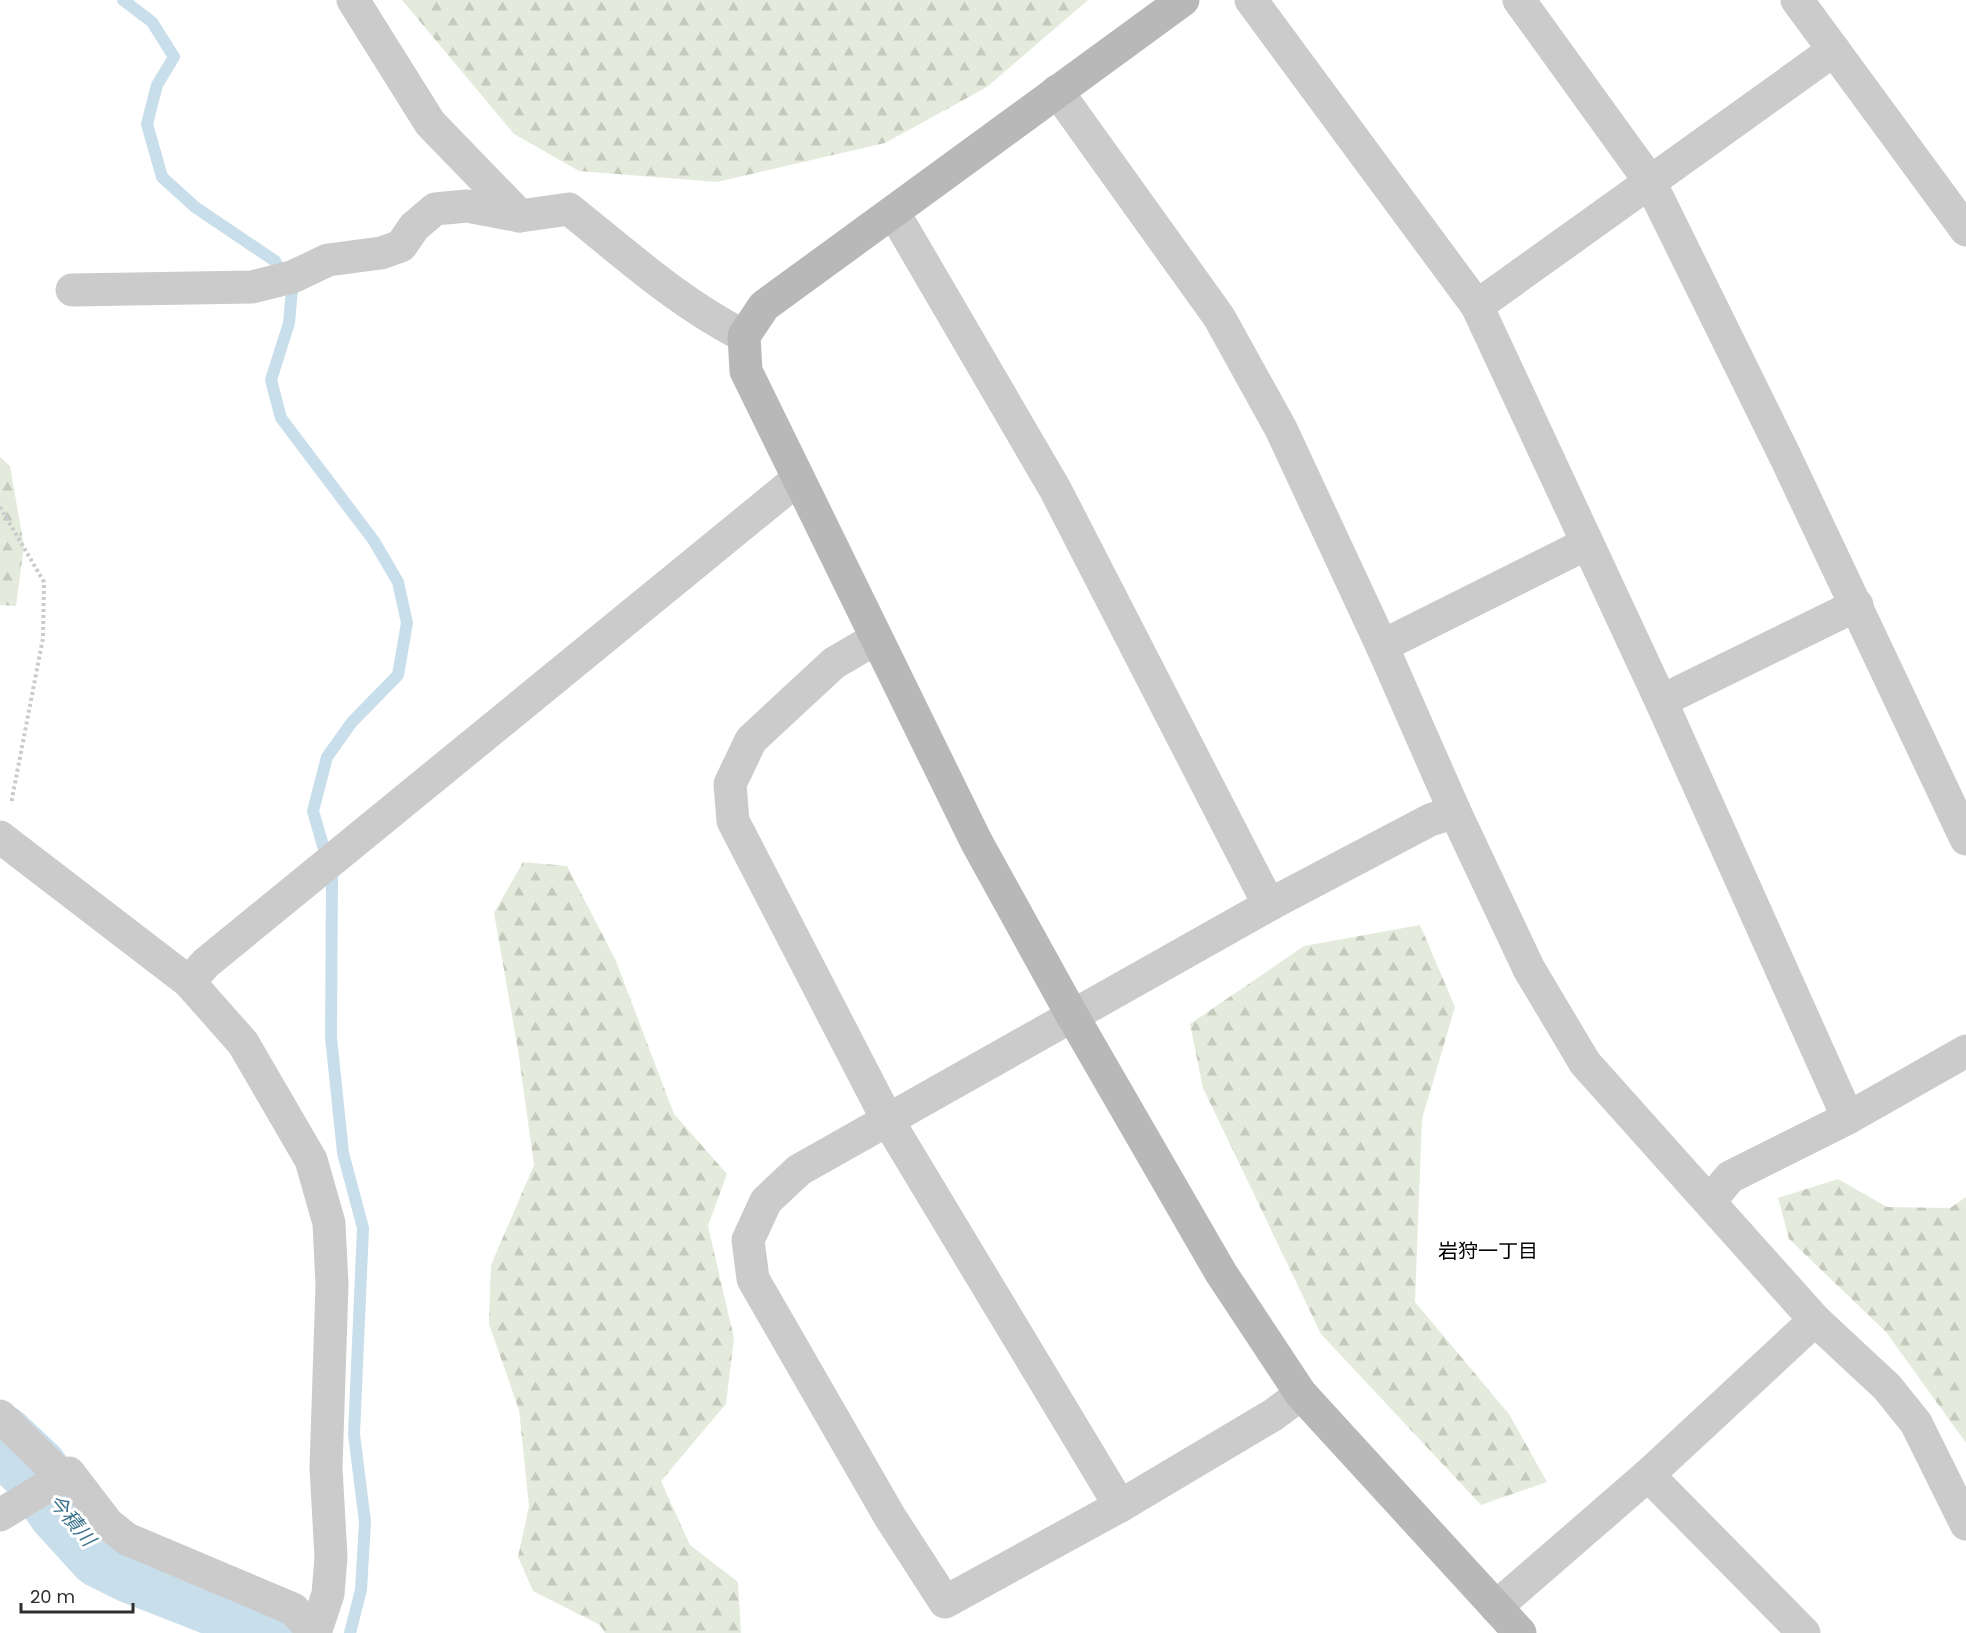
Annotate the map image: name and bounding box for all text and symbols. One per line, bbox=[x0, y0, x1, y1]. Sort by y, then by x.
district label: 岩狩一丁目 bbox=[1438, 1237, 1538, 1265]
water label: 今積川 bbox=[42, 1488, 103, 1554]
scale bar bbox=[21, 1576, 134, 1614]
text: 20 m bbox=[30, 1584, 75, 1609]

